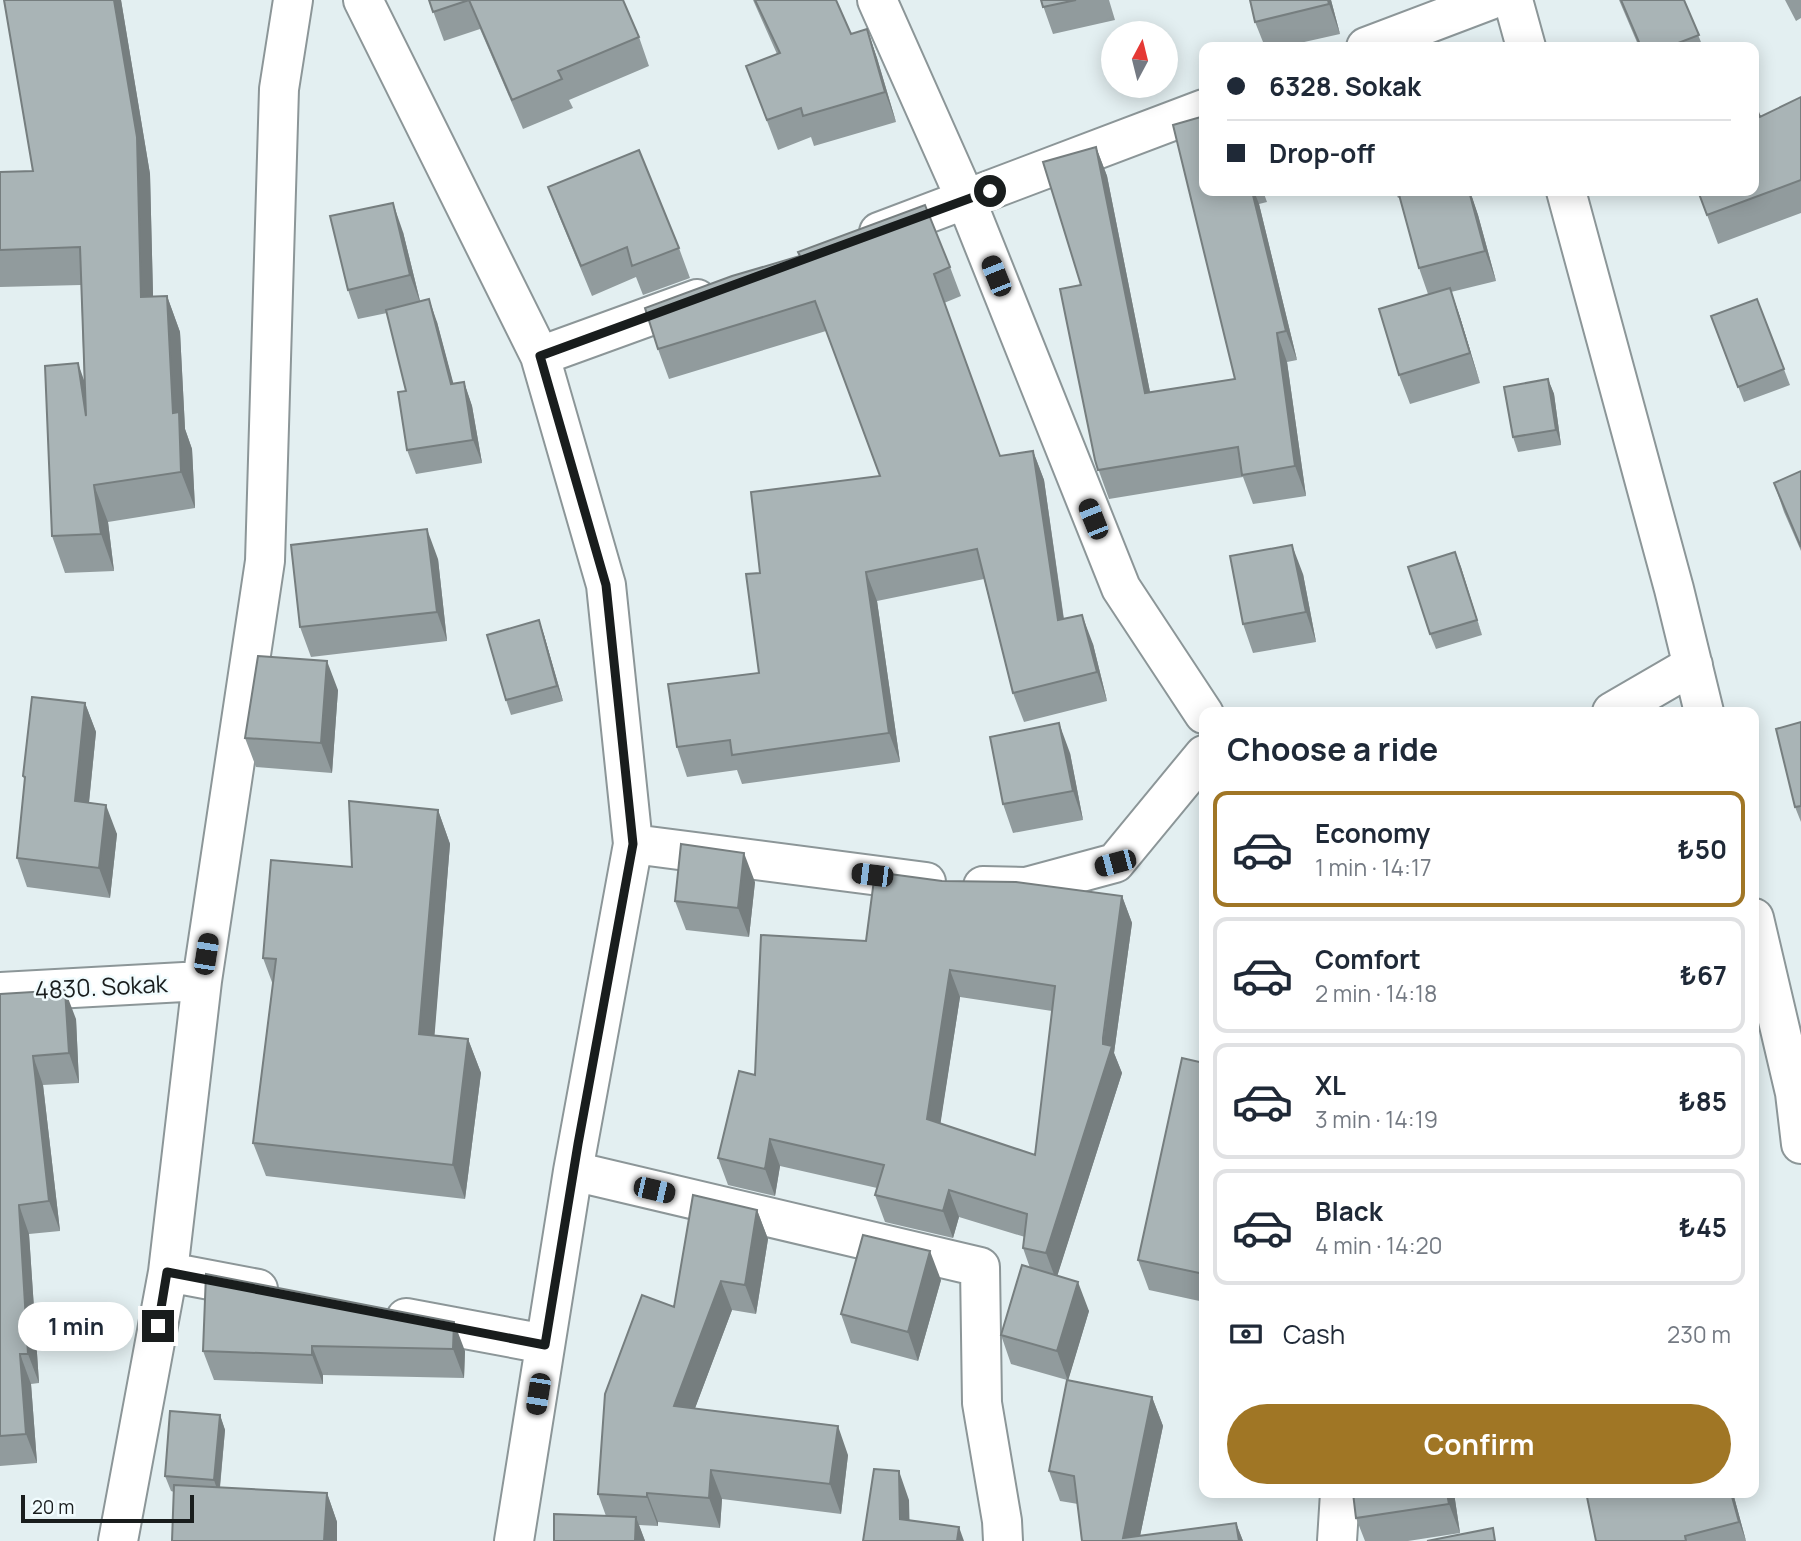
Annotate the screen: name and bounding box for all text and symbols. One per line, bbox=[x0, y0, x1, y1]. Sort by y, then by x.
north arrow bbox=[1101, 21, 1178, 98]
map controls bbox=[1101, 21, 1178, 98]
text: 6328. Sokak bbox=[1269, 68, 1421, 104]
text: Drop-off bbox=[1269, 135, 1375, 171]
route start bbox=[974, 175, 1006, 207]
car bbox=[979, 253, 1014, 299]
car bbox=[1076, 496, 1111, 542]
text: Choose a ride bbox=[1227, 727, 1438, 771]
text: Economy bbox=[1315, 815, 1430, 851]
icon: car bbox=[1231, 818, 1294, 881]
text: ₺50 bbox=[1677, 831, 1727, 867]
car bbox=[1092, 847, 1139, 879]
text: 1 min · 14:17 bbox=[1315, 851, 1431, 883]
car bbox=[850, 862, 895, 888]
car bbox=[193, 932, 220, 976]
text: Comfort bbox=[1315, 941, 1421, 977]
icon: car bbox=[1231, 944, 1294, 1007]
text: ₺67 bbox=[1680, 957, 1727, 993]
street label: 4830. Sokak bbox=[34, 966, 169, 1006]
text: 2 min · 14:18 bbox=[1315, 977, 1437, 1009]
text: XL bbox=[1315, 1067, 1346, 1103]
icon: car bbox=[1231, 1070, 1294, 1133]
text: ₺85 bbox=[1679, 1083, 1727, 1119]
text: 3 min · 14:19 bbox=[1315, 1103, 1438, 1135]
car bbox=[632, 1175, 677, 1205]
text: Black bbox=[1315, 1193, 1383, 1229]
icon: car bbox=[1231, 1196, 1294, 1259]
text: ₺45 bbox=[1679, 1209, 1727, 1245]
text: 4 min · 14:20 bbox=[1315, 1229, 1443, 1261]
callout: 1 min bbox=[18, 1302, 134, 1350]
text: 1 min bbox=[48, 1310, 104, 1342]
route end bbox=[142, 1310, 174, 1342]
icon: cash bbox=[1227, 1315, 1265, 1353]
text: Cash bbox=[1283, 1316, 1345, 1352]
text: 230 m bbox=[1667, 1318, 1731, 1350]
car bbox=[525, 1372, 552, 1416]
button: Confirm bbox=[1227, 1404, 1731, 1484]
scale bar bbox=[21, 1492, 194, 1524]
text: 20 m bbox=[32, 1494, 74, 1520]

